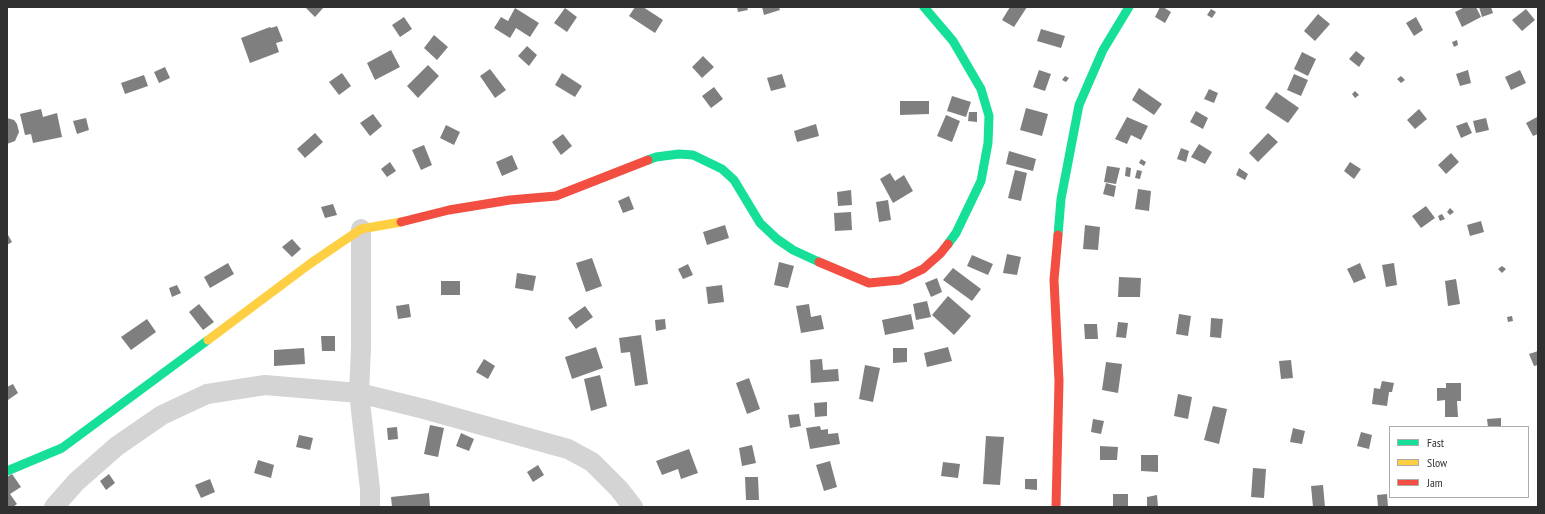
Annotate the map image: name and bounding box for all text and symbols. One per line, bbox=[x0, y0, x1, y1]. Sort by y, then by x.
legend bbox=[1389, 426, 1529, 498]
text: Fast bbox=[1427, 435, 1444, 450]
text: Slow bbox=[1427, 455, 1447, 470]
text: Jam bbox=[1427, 475, 1443, 490]

